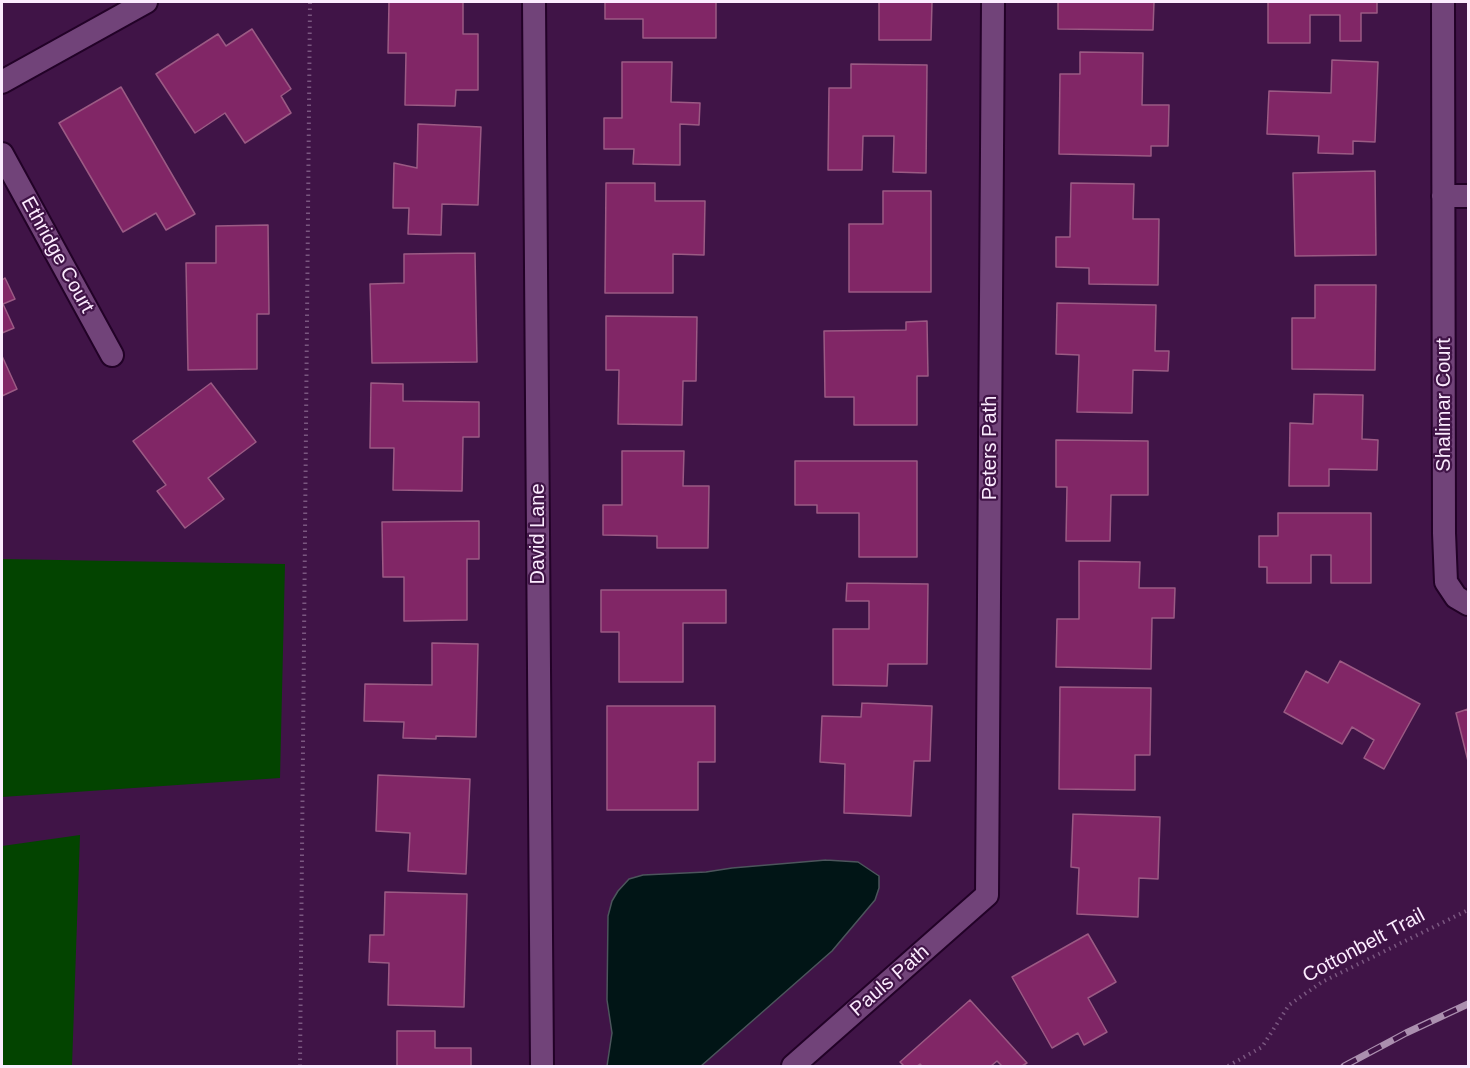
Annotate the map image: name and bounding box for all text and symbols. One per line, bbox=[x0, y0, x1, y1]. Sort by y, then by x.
street label: Ethridge Court bbox=[15, 193, 99, 317]
street label: Shalimar Court bbox=[1432, 338, 1456, 472]
street label: Peters Path bbox=[978, 396, 1002, 500]
street label: David Lane bbox=[526, 483, 550, 585]
street label: Cottonbelt Trail bbox=[1299, 904, 1429, 988]
street label: Pauls Path bbox=[846, 940, 934, 1022]

